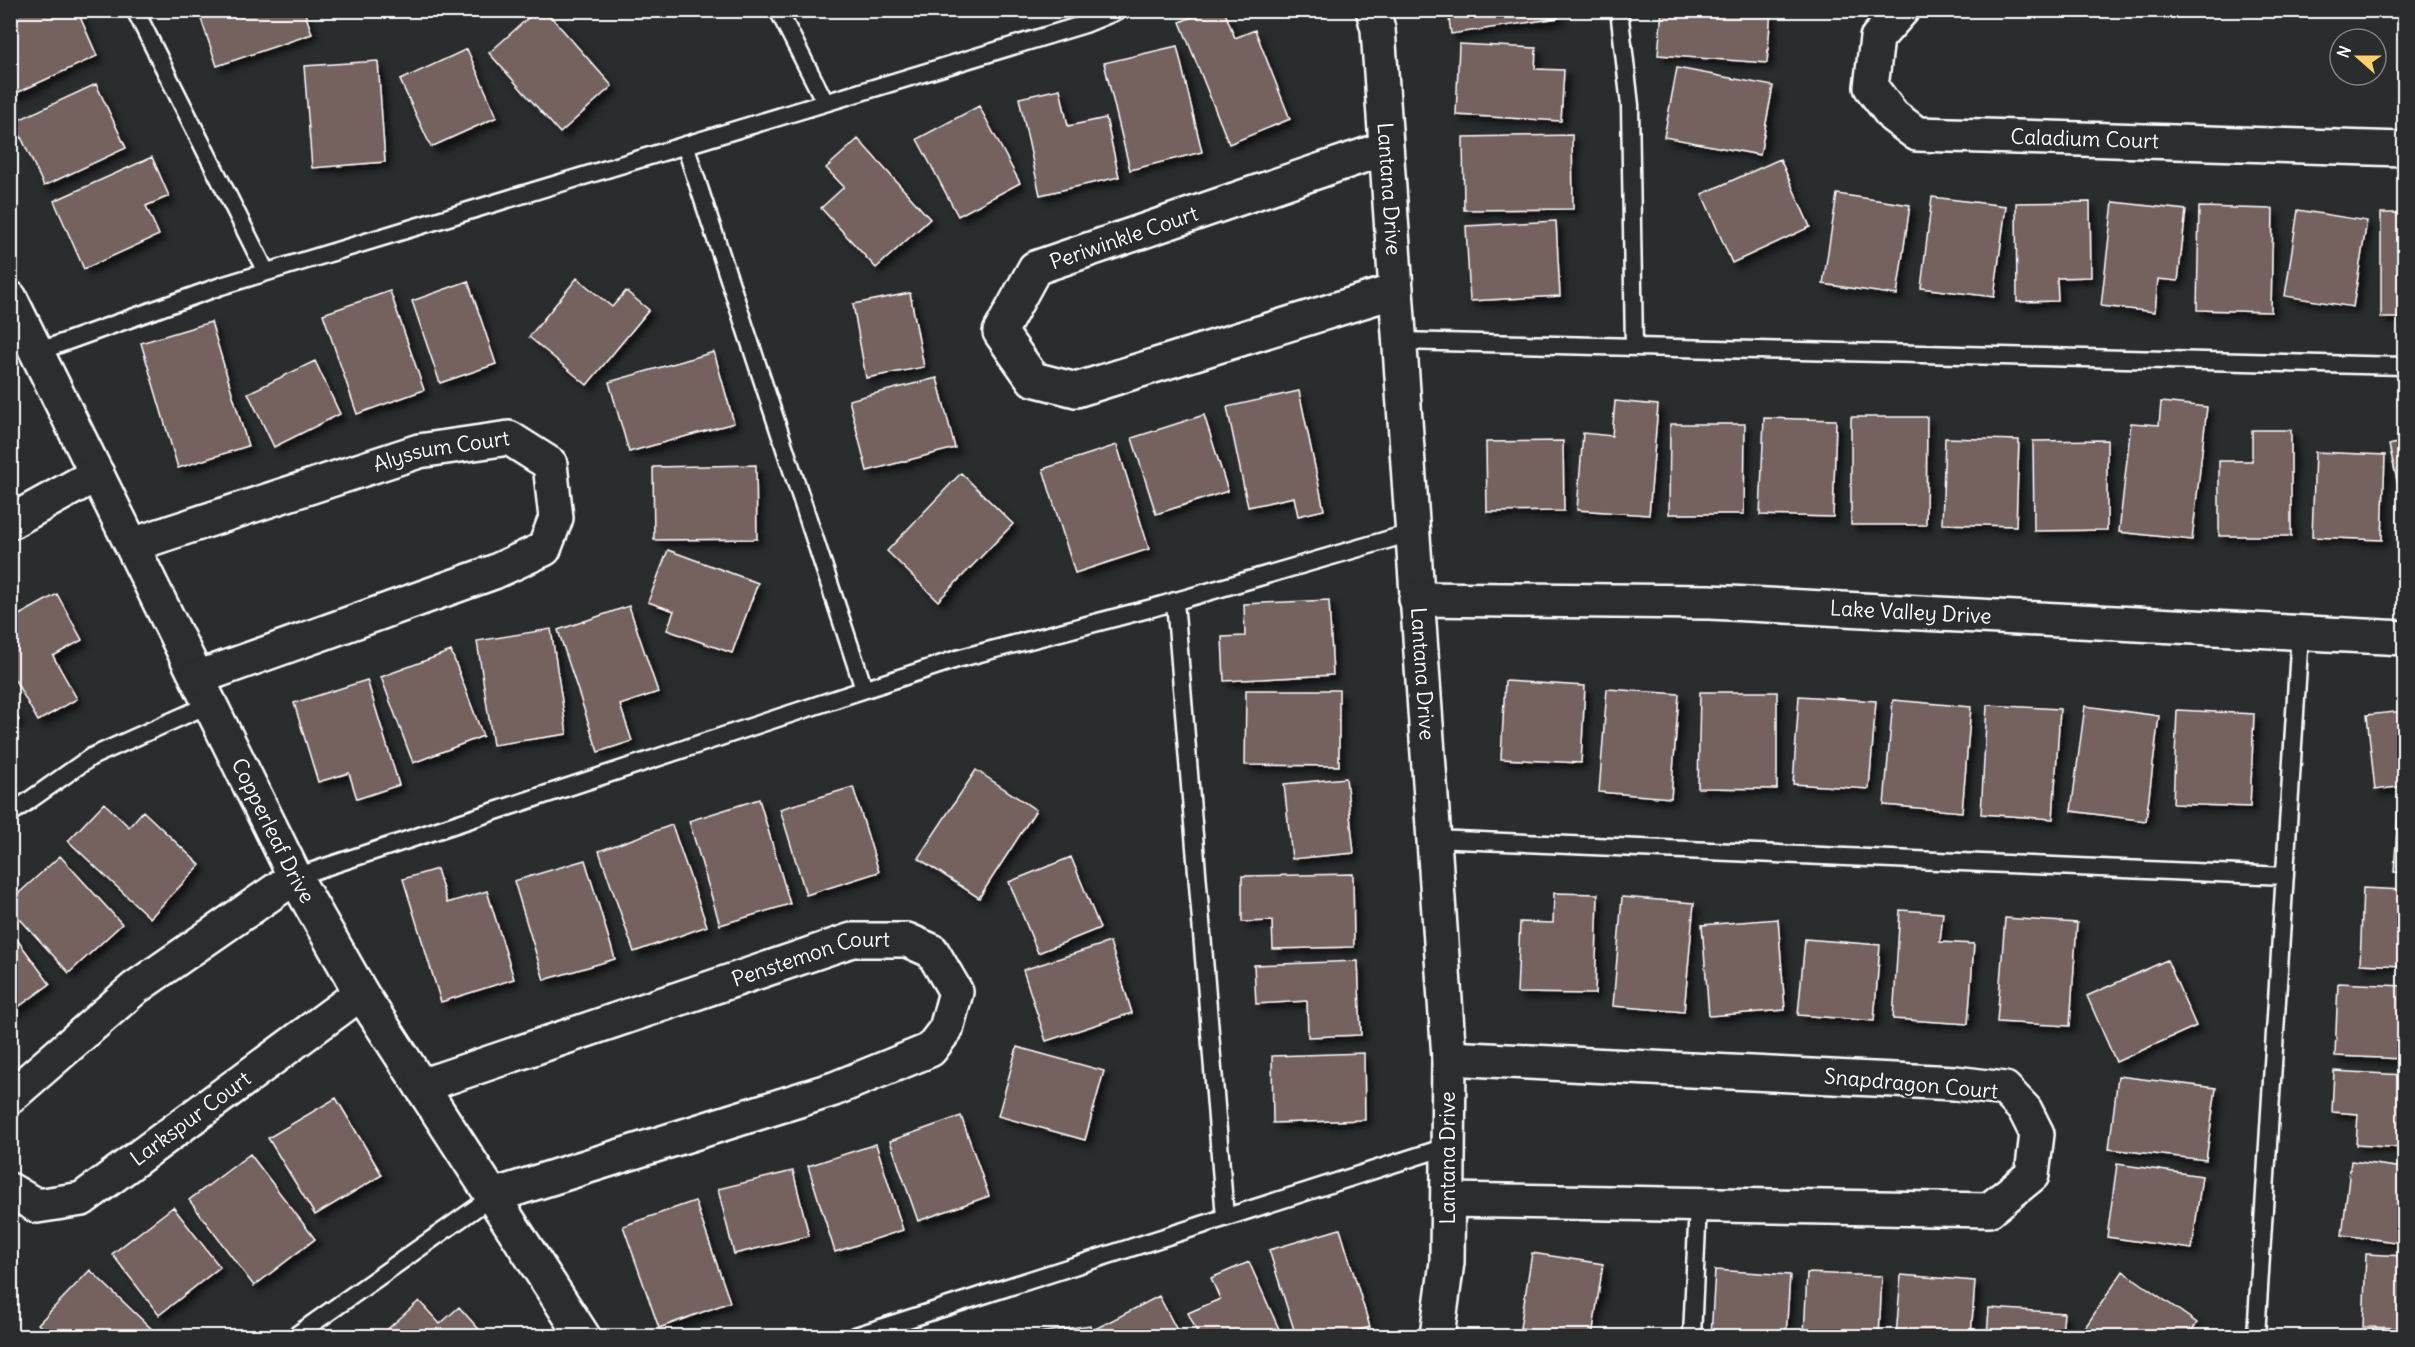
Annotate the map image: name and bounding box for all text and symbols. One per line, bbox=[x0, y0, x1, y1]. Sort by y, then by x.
north arrow bbox=[2328, 27, 2388, 87]
text: N bbox=[2333, 43, 2355, 60]
street label: Lantana Drive bbox=[1371, 122, 1408, 256]
street label: Caladium Court bbox=[2010, 123, 2159, 154]
street label: Periwinkle Court bbox=[1046, 200, 1201, 275]
street label: Alyssum Court bbox=[370, 424, 511, 478]
street label: Lake Valley Drive bbox=[1829, 594, 1992, 630]
street label: Lantana Drive bbox=[1405, 606, 1441, 741]
street label: Copperleaf Drive bbox=[226, 753, 321, 908]
street label: Penstemon Court bbox=[728, 926, 890, 993]
street label: Snapdragon Court bbox=[1823, 1062, 1999, 1105]
street label: Larkspur Court bbox=[125, 1065, 256, 1172]
street label: Lantana Drive bbox=[1434, 1091, 1461, 1225]

